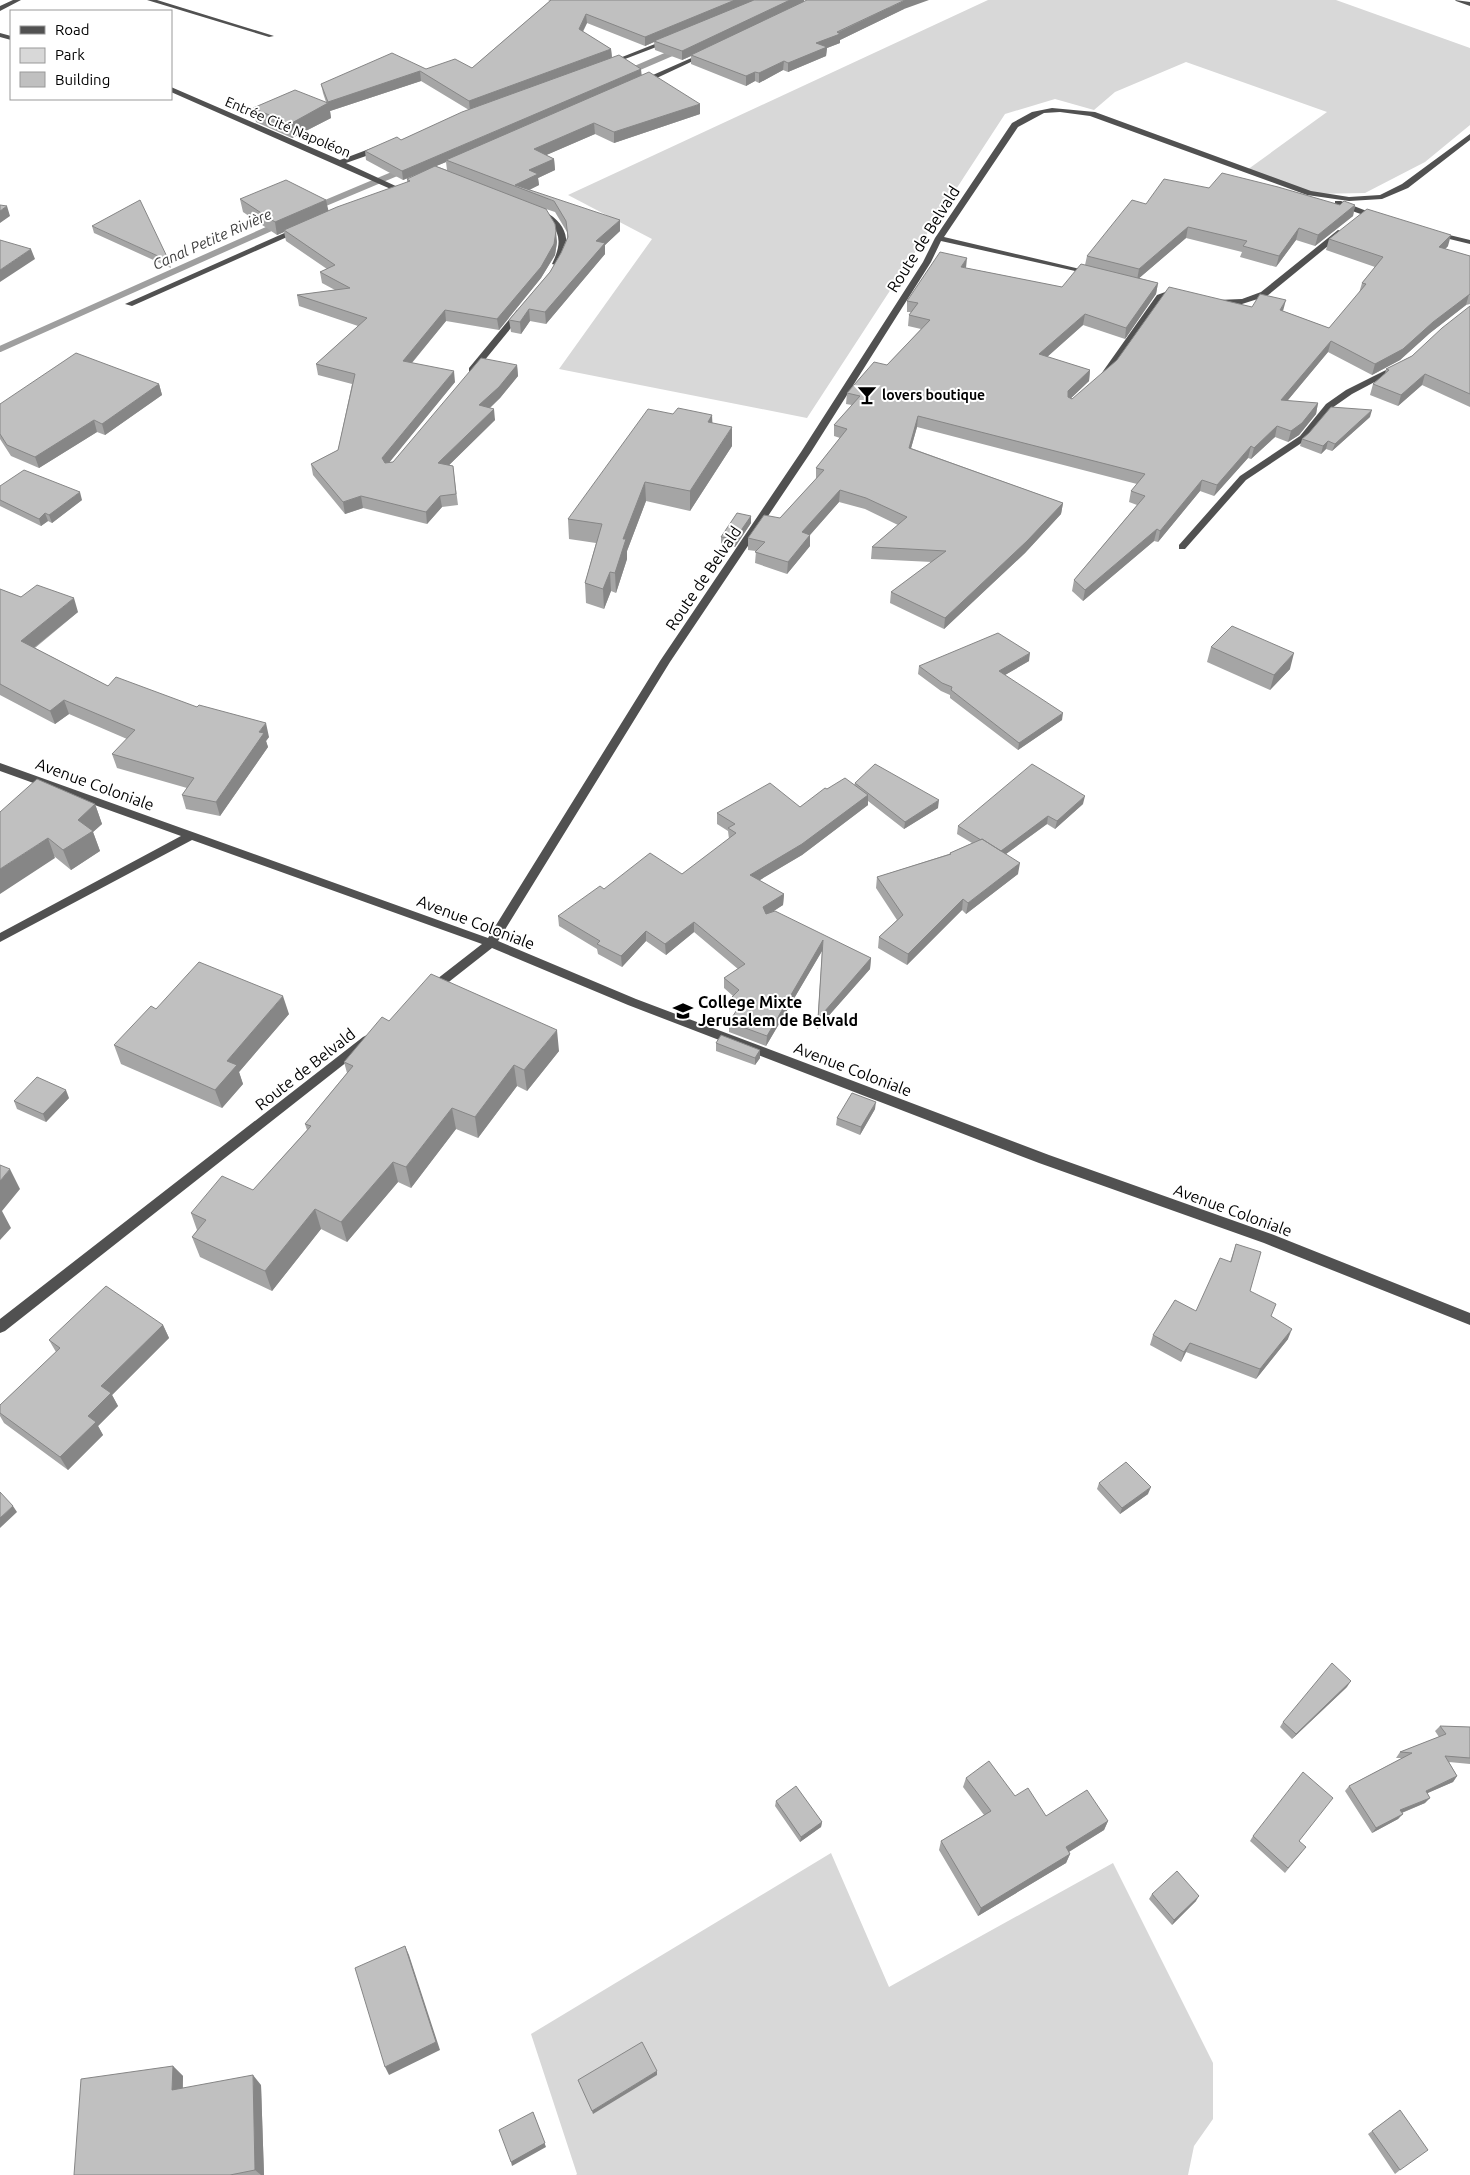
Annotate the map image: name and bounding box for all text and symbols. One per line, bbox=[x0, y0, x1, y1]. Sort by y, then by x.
legend bbox=[10, 10, 172, 100]
text: Road bbox=[55, 21, 90, 38]
text: Park bbox=[55, 46, 85, 63]
text: Building bbox=[55, 71, 110, 88]
street label: Entrée Cité Napoléon bbox=[223, 93, 353, 161]
street label: Route de Belvald bbox=[883, 183, 963, 295]
water label: Canal Petite Rivière bbox=[150, 205, 275, 273]
bar icon: lovers boutique bbox=[856, 384, 878, 406]
place label: lovers boutique bbox=[882, 387, 985, 403]
street label: Route de Belvald bbox=[661, 522, 745, 634]
street label: Avenue Coloniale bbox=[33, 754, 157, 814]
street label: Avenue Coloniale bbox=[415, 891, 537, 953]
place label: College Mixte Jerusalem de Belvald bbox=[698, 993, 858, 1029]
school or university icon: College Mixte Jerusalem de Belvald bbox=[672, 1000, 694, 1022]
street label: Route de Belvald bbox=[251, 1024, 359, 1114]
street label: Avenue Coloniale bbox=[792, 1038, 914, 1100]
street label: Avenue Coloniale bbox=[1171, 1180, 1295, 1240]

